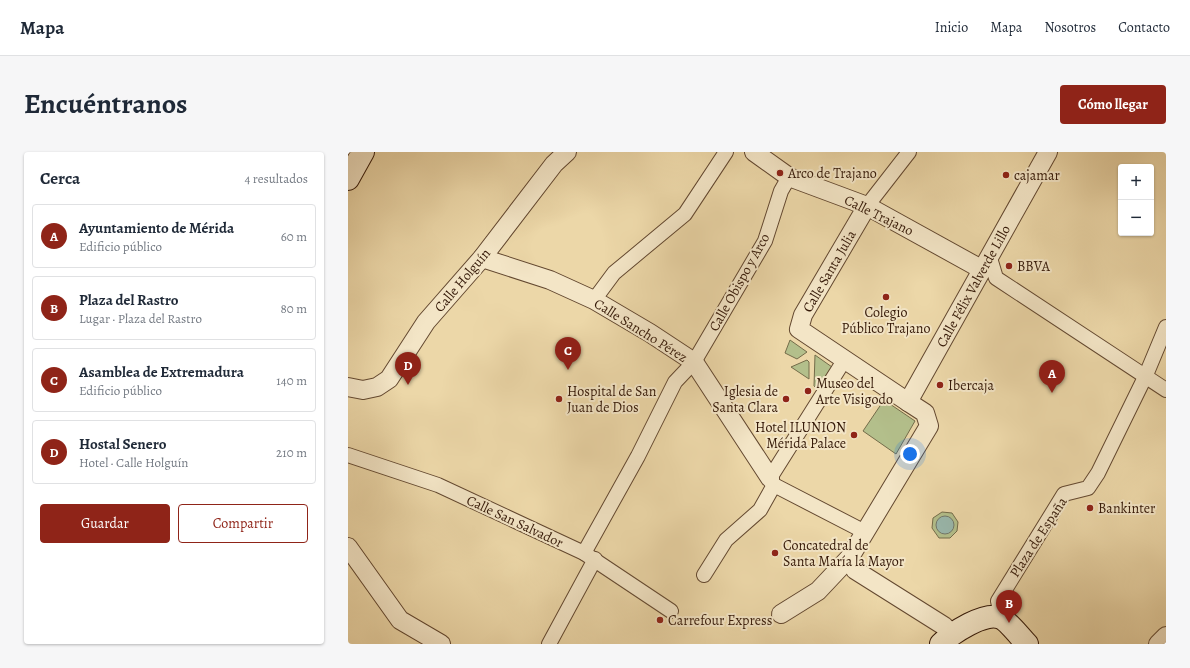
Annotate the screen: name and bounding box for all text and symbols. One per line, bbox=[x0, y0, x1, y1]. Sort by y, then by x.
text: Mapa bbox=[20, 15, 64, 41]
text: Inicio bbox=[935, 18, 968, 37]
text: Mapa bbox=[990, 18, 1022, 37]
text: Nosotros bbox=[1044, 18, 1096, 37]
text: Contacto bbox=[1118, 18, 1170, 37]
text: Encuéntranos bbox=[24, 85, 188, 123]
button: Cómo llegar bbox=[1060, 85, 1166, 124]
place label: Arco de Trajano bbox=[787, 164, 877, 183]
map controls bbox=[1118, 164, 1154, 236]
button: + bbox=[1118, 164, 1154, 200]
place label: cajamar bbox=[1014, 166, 1061, 185]
text: Cerca bbox=[40, 167, 80, 190]
marker: Arco de Trajano bbox=[775, 168, 785, 178]
text: 4 resultados bbox=[244, 170, 308, 187]
marker: cajamar bbox=[1001, 170, 1011, 180]
street label: Calle Trajano bbox=[841, 191, 917, 240]
button: − bbox=[1118, 200, 1154, 236]
text: Ayuntamiento de Mérida bbox=[79, 218, 234, 238]
street label: Calle Félix Valverde Lillo bbox=[932, 222, 1015, 351]
street label: Calle Santa Julia bbox=[798, 226, 861, 316]
text: A bbox=[50, 228, 58, 245]
text: 60 m bbox=[281, 228, 307, 245]
street label: Calle Obispo y Arco bbox=[705, 230, 774, 335]
text: Edificio público bbox=[79, 238, 162, 255]
street label: Calle Holguín bbox=[430, 244, 495, 316]
place label: BBVA bbox=[1017, 257, 1051, 276]
marker: BBVA bbox=[1004, 261, 1014, 271]
text: Plaza del Rastro bbox=[79, 290, 179, 310]
marker: Colegio Público Trajano bbox=[881, 292, 891, 302]
street label: Calle Sancho Pérez bbox=[590, 294, 691, 367]
text: B bbox=[50, 300, 58, 317]
text: 80 m bbox=[280, 300, 307, 317]
place label: Colegio Público Trajano bbox=[842, 303, 930, 338]
text: Lugar · Plaza del Rastro bbox=[79, 310, 202, 327]
pin: C bbox=[555, 337, 581, 370]
pin: D bbox=[395, 352, 421, 385]
pin: A bbox=[1039, 360, 1065, 393]
text: Asamblea de Extremadura bbox=[79, 362, 244, 382]
text: C bbox=[50, 372, 58, 389]
text: 140 m bbox=[276, 372, 307, 389]
place label: Museo del Arte Visigodo bbox=[815, 374, 893, 409]
place label: Ibercaja bbox=[948, 376, 994, 395]
marker: Ibercaja bbox=[935, 380, 945, 390]
text: Edificio público bbox=[79, 382, 162, 399]
place label: Hospital de San Juan de Dios bbox=[567, 382, 657, 417]
place label: Iglesia de Santa Clara bbox=[712, 382, 778, 417]
marker: Museo del Arte Visigodo bbox=[803, 386, 813, 396]
marker: Hospital de San Juan de Dios bbox=[554, 394, 564, 404]
marker: Iglesia de Santa Clara bbox=[781, 394, 791, 404]
place label: Hotel ILUNION Mérida Palace bbox=[755, 418, 846, 453]
marker: Hotel ILUNION Mérida Palace bbox=[849, 430, 859, 440]
text: Hostal Senero bbox=[79, 434, 166, 454]
text: D bbox=[49, 444, 59, 461]
text: 210 m bbox=[276, 444, 307, 461]
your location bbox=[900, 444, 920, 464]
text: Hotel · Calle Holguín bbox=[79, 454, 189, 471]
street label: Calle San Salvador bbox=[463, 491, 567, 552]
street label: Plaza de España bbox=[1005, 493, 1072, 581]
place label: Bankinter bbox=[1098, 499, 1156, 518]
marker: Bankinter bbox=[1085, 503, 1095, 513]
button: Guardar bbox=[40, 504, 170, 543]
button: Compartir bbox=[178, 504, 308, 543]
place label: Concatedral de Santa María la Mayor bbox=[783, 536, 905, 571]
marker: Concatedral de Santa María la Mayor bbox=[770, 548, 780, 558]
pin: B bbox=[996, 590, 1022, 623]
place label: Carrefour Express bbox=[668, 611, 772, 630]
marker: Carrefour Express bbox=[655, 615, 665, 625]

